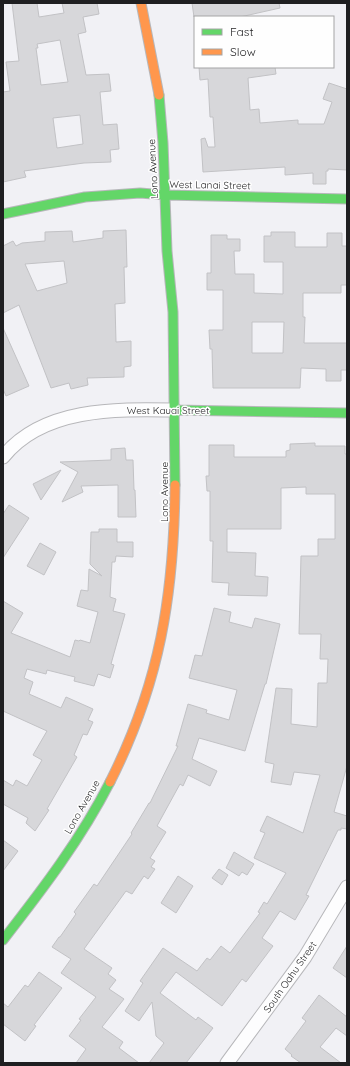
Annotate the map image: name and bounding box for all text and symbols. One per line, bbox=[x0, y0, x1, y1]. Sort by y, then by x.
legend bbox=[194, 16, 334, 68]
text: Fast bbox=[230, 24, 254, 39]
text: Slow bbox=[230, 44, 256, 59]
street label: Lono Avenue bbox=[145, 138, 161, 199]
street label: West Lanai Street bbox=[169, 178, 251, 192]
street label: West Kauai Street bbox=[127, 404, 210, 417]
street label: Lono Avenue bbox=[158, 462, 171, 522]
street label: Lono Avenue bbox=[61, 777, 103, 836]
street label: South Oahu Street bbox=[260, 938, 320, 1015]

